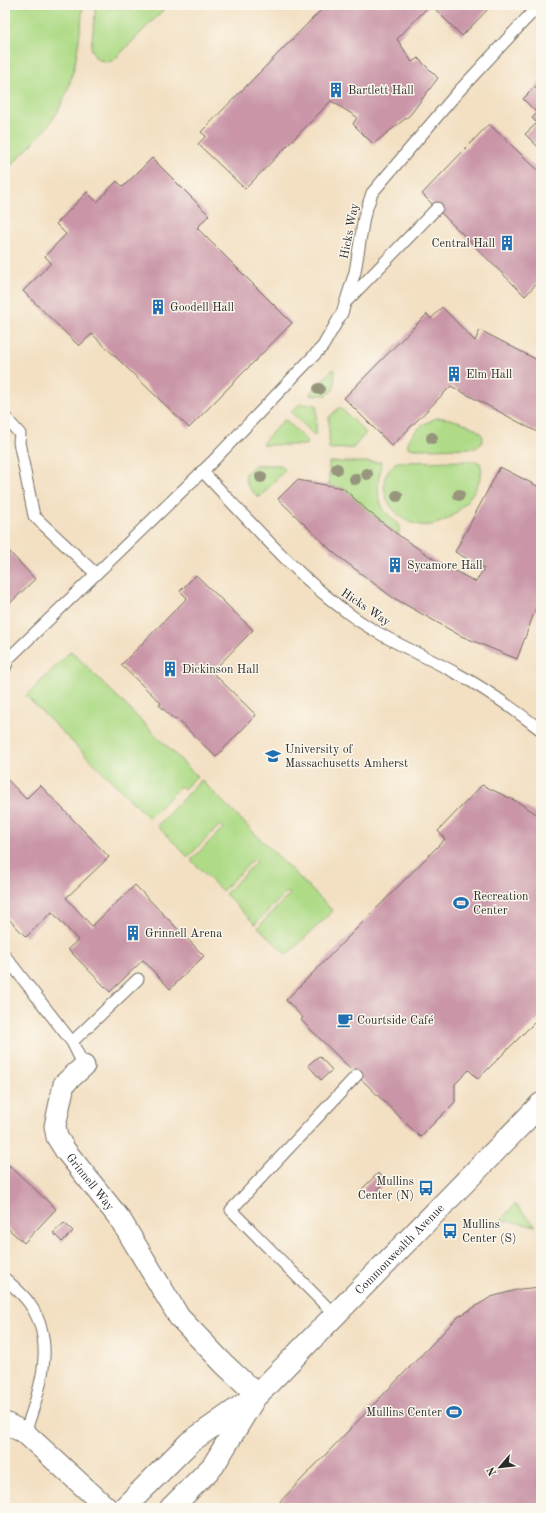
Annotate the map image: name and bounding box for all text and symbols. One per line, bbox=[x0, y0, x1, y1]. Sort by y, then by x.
building icon: Bartlett Hall bbox=[327, 81, 345, 99]
place label: Bartlett Hall bbox=[348, 85, 414, 97]
street label: Hicks Way bbox=[339, 202, 361, 260]
building icon: Central Hall bbox=[498, 234, 516, 252]
place label: Central Hall bbox=[431, 238, 495, 250]
building icon: Goodell Hall bbox=[149, 298, 167, 316]
place label: Goodell Hall bbox=[170, 302, 234, 314]
building icon: Elm Hall bbox=[445, 365, 463, 383]
place label: Elm Hall bbox=[466, 369, 512, 381]
building icon: Sycamore Hall bbox=[386, 556, 404, 574]
place label: Sycamore Hall bbox=[407, 560, 483, 572]
street label: Hicks Way bbox=[339, 587, 393, 629]
building icon: Dickinson Hall bbox=[161, 660, 179, 678]
place label: Dickinson Hall bbox=[182, 664, 259, 676]
place label: University of Massachusetts Amherst bbox=[285, 744, 408, 770]
school or university icon: University of Massachusetts Amherst bbox=[264, 747, 282, 765]
place label: Recreation Center bbox=[473, 891, 529, 917]
sports icon: Recreation Center bbox=[452, 894, 470, 912]
building icon: Grinnell Arena bbox=[124, 924, 142, 942]
place label: Grinnell Arena bbox=[145, 928, 222, 940]
cafe icon: Courtside Café bbox=[336, 1011, 354, 1029]
place label: Courtside Café bbox=[357, 1015, 434, 1027]
street label: Grinnell Way bbox=[63, 1152, 116, 1214]
place label: Mullins Center (N) bbox=[358, 1176, 414, 1202]
bus stop icon: Mullins Center (N) bbox=[417, 1179, 435, 1197]
street label: Commonwealth Avenue bbox=[353, 1202, 447, 1297]
place label: Mullins Center (S) bbox=[462, 1219, 516, 1245]
bus stop icon: Mullins Center (S) bbox=[441, 1222, 459, 1240]
sports icon: Mullins Center bbox=[445, 1403, 463, 1421]
place label: Mullins Center bbox=[366, 1407, 442, 1419]
north arrow bbox=[480, 1447, 520, 1487]
text: N bbox=[485, 1464, 499, 1477]

